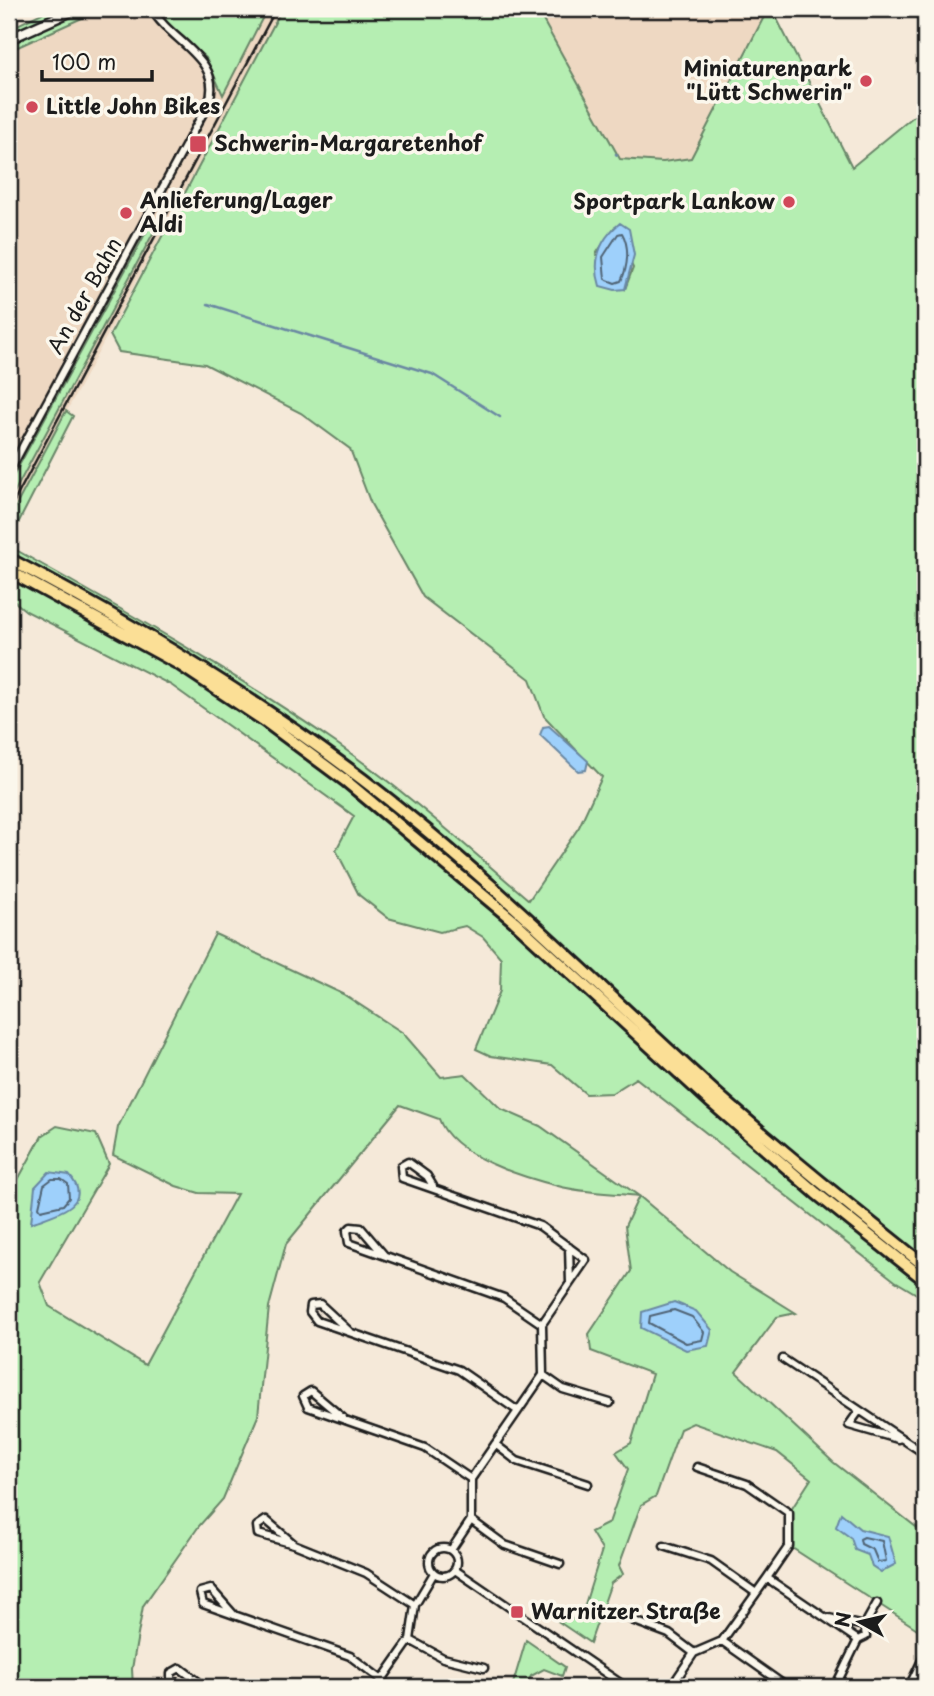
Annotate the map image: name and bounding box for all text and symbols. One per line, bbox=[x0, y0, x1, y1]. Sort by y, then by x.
scale bar bbox=[42, 38, 152, 82]
text: 100 m bbox=[52, 45, 116, 77]
place label: Miniaturenpark "Lütt Schwerin" bbox=[684, 51, 852, 107]
marker: Miniaturenpark "Lütt Schwerin" bbox=[858, 73, 874, 89]
place label: Little John Bikes bbox=[46, 89, 220, 121]
marker: Little John Bikes bbox=[24, 99, 40, 115]
place label: Schwerin-Margaretenhof bbox=[214, 126, 485, 158]
marker: Schwerin-Margaretenhof bbox=[188, 134, 208, 154]
place label: Anlieferung/Lager Aldi bbox=[139, 183, 333, 239]
place label: Sportpark Lankow bbox=[573, 184, 776, 216]
marker: Sportpark Lankow bbox=[781, 194, 797, 210]
marker: Anlieferung/Lager Aldi bbox=[118, 205, 134, 221]
street label: An der Bahn bbox=[38, 231, 129, 359]
north arrow bbox=[825, 1588, 895, 1658]
place label: Warnitzer Straße bbox=[531, 1594, 721, 1626]
marker: Warnitzer Straße bbox=[509, 1604, 525, 1620]
text: N bbox=[827, 1610, 857, 1629]

